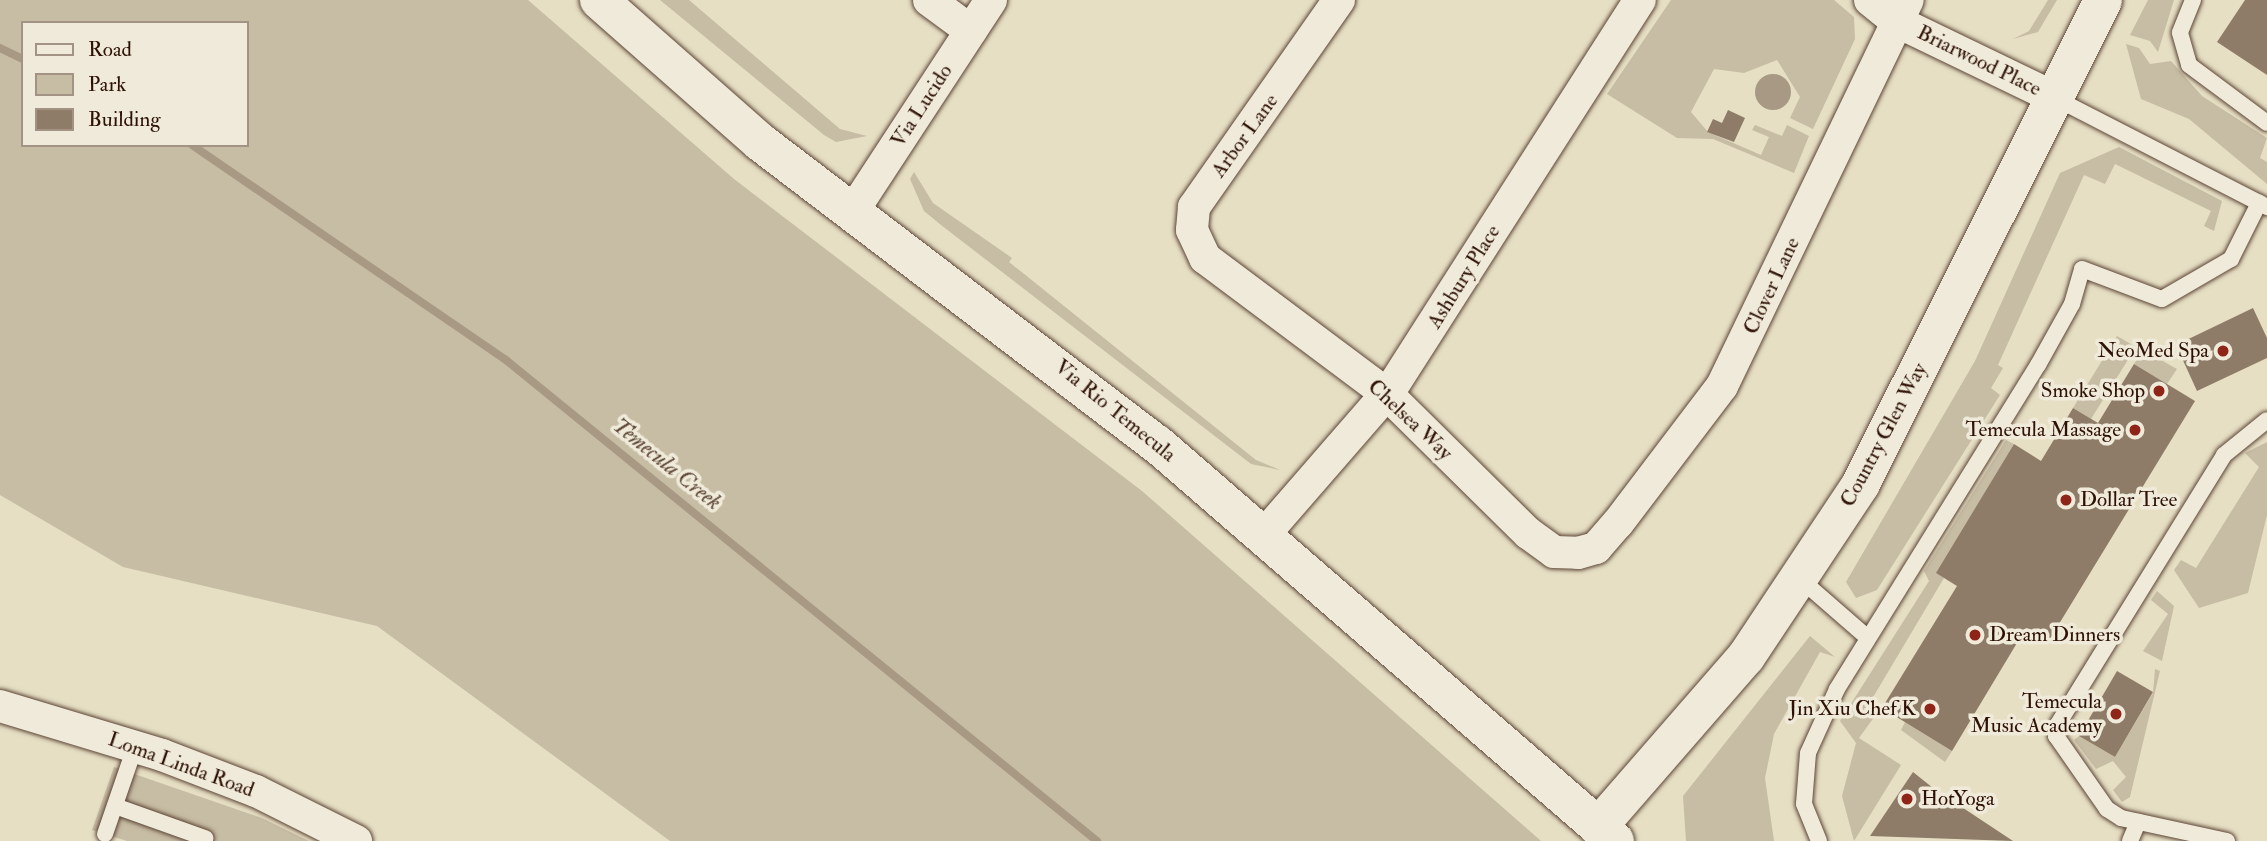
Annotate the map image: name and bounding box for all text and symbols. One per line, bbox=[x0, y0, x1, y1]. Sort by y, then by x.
street label: Briarwood Place bbox=[1913, 20, 2045, 102]
legend bbox=[21, 21, 248, 147]
text: Road bbox=[88, 36, 132, 63]
street label: Via Lucido bbox=[886, 60, 958, 152]
text: Park bbox=[88, 71, 126, 98]
street label: Arbor Lane bbox=[1206, 89, 1284, 183]
text: Building bbox=[88, 106, 161, 133]
street label: Ashbury Place bbox=[1422, 220, 1506, 334]
street label: Clover Lane bbox=[1739, 234, 1805, 338]
place label: NeoMed Spa bbox=[2097, 338, 2209, 364]
marker: NeoMed Spa bbox=[2215, 343, 2231, 359]
street label: Via Rio Temecula bbox=[1049, 354, 1181, 468]
street label: Country Glen Way bbox=[1835, 359, 1933, 511]
street label: Chelsea Way bbox=[1362, 374, 1458, 466]
place label: Smoke Shop bbox=[2041, 378, 2145, 404]
marker: Smoke Shop bbox=[2151, 383, 2167, 399]
water label: Temecula Creek bbox=[607, 412, 727, 516]
place label: Temecula Massage bbox=[1966, 417, 2121, 443]
marker: Temecula Massage bbox=[2127, 422, 2143, 438]
place label: Dollar Tree bbox=[2080, 487, 2177, 513]
marker: Dollar Tree bbox=[2058, 492, 2074, 508]
place label: Dream Dinners bbox=[1989, 622, 2120, 648]
marker: Dream Dinners bbox=[1967, 627, 1983, 643]
place label: Temecula Music Academy bbox=[1971, 689, 2102, 739]
place label: Jin Xiu Chef K bbox=[1789, 696, 1916, 722]
marker: Jin Xiu Chef K bbox=[1922, 701, 1938, 717]
marker: Temecula Music Academy bbox=[2108, 706, 2124, 722]
street label: Loma Linda Road bbox=[105, 727, 257, 803]
place label: HotYoga bbox=[1921, 786, 1995, 812]
marker: HotYoga bbox=[1899, 791, 1915, 807]

